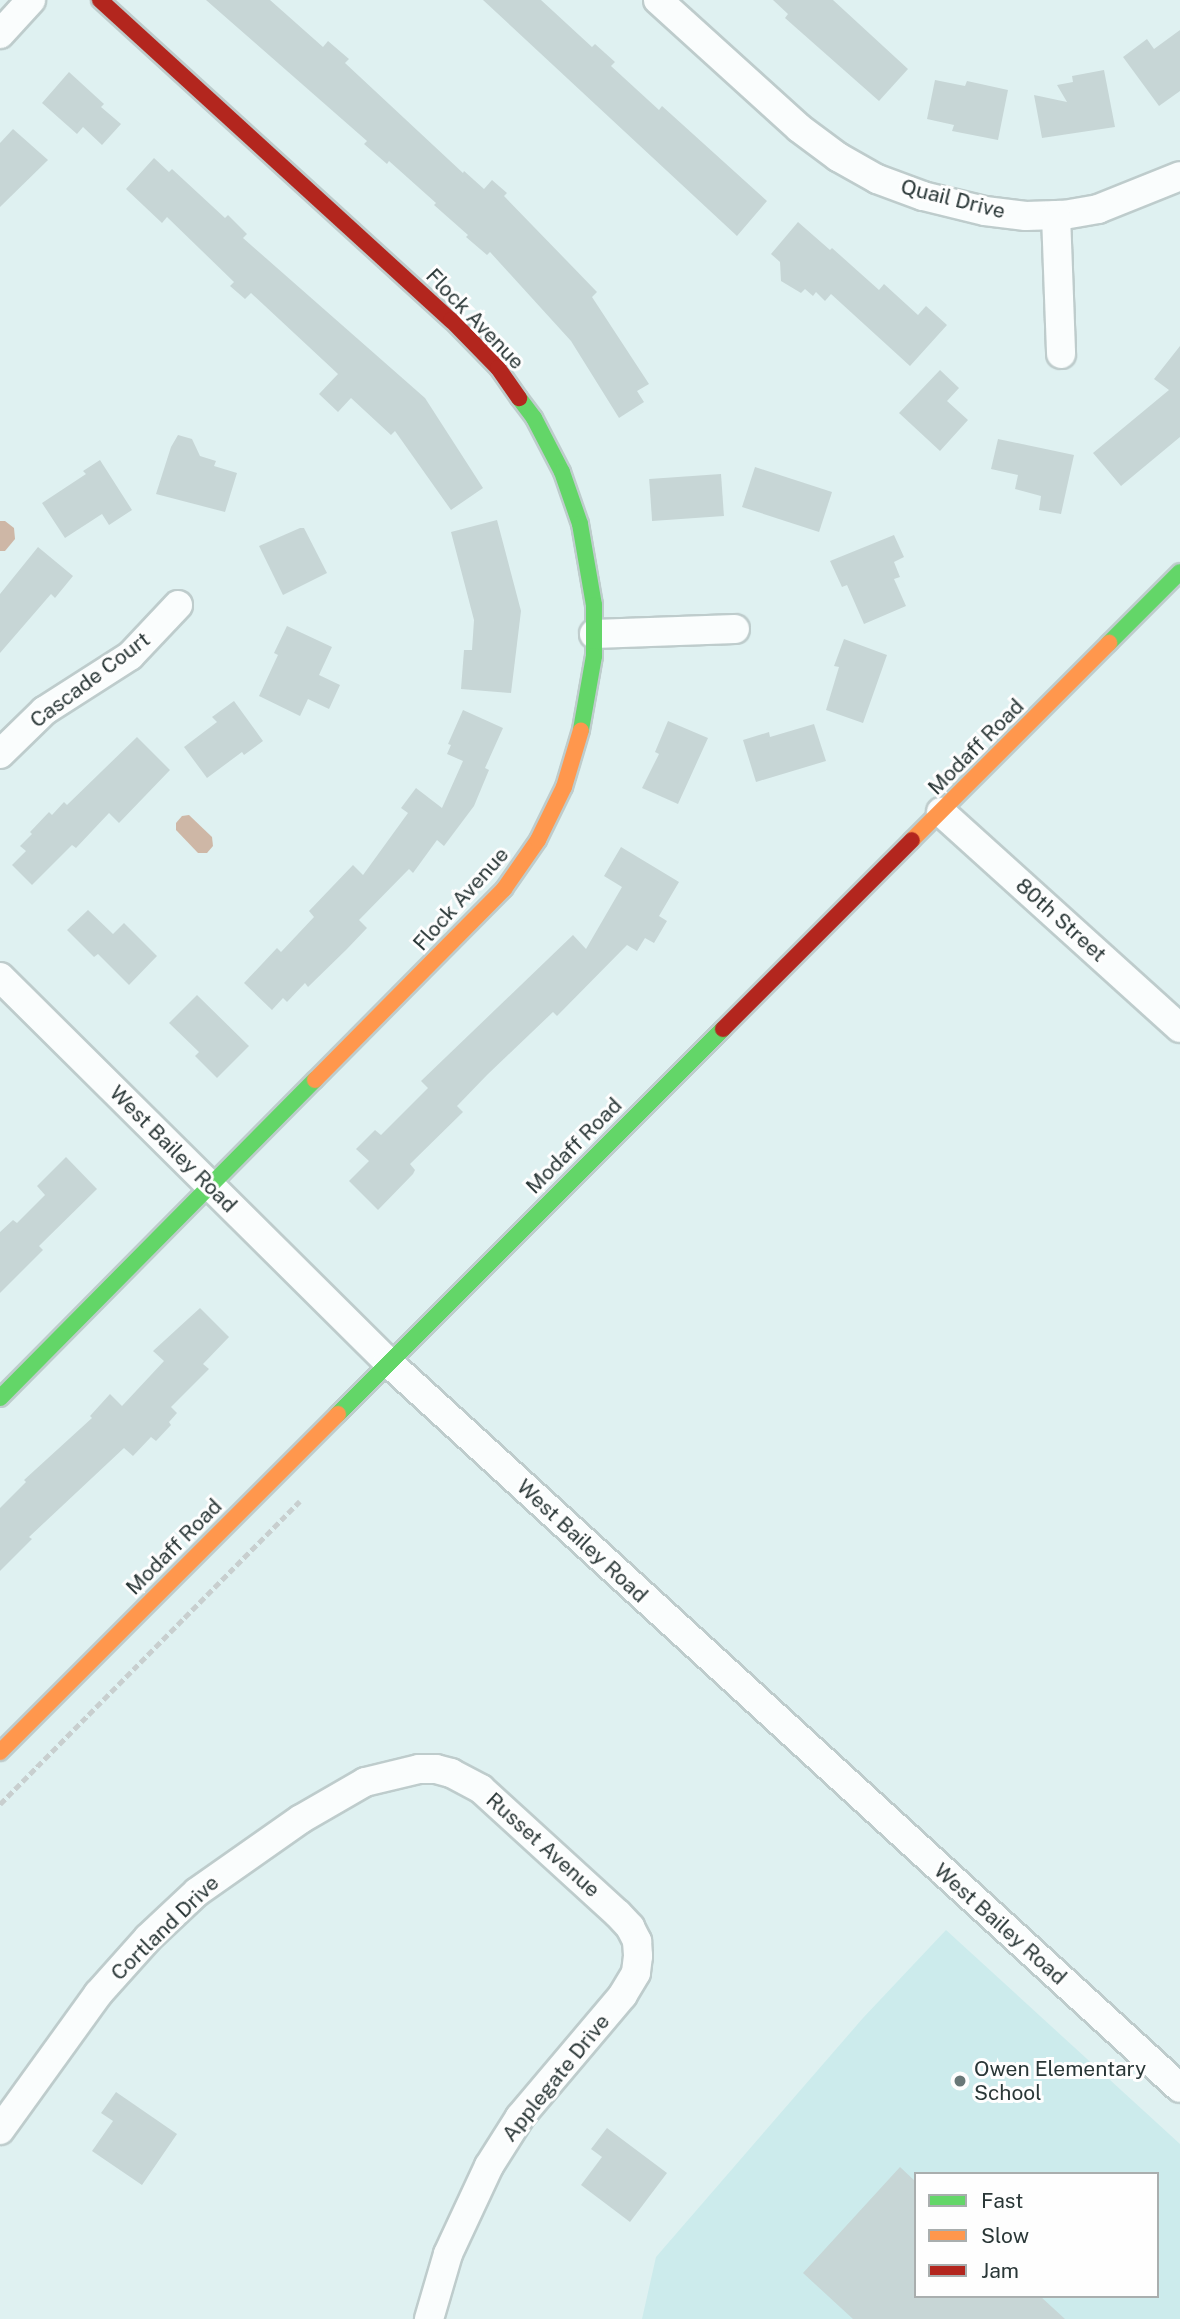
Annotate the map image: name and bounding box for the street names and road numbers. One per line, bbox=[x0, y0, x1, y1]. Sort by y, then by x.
street label: Quail Drive bbox=[898, 174, 1008, 224]
street label: Flock Avenue bbox=[421, 263, 529, 375]
street label: Cascade Court bbox=[25, 627, 155, 733]
street label: Modaff Road bbox=[923, 694, 1029, 800]
street label: Flock Avenue bbox=[408, 842, 514, 956]
street label: 80th Street bbox=[1011, 873, 1111, 967]
street label: West Bailey Road bbox=[104, 1080, 242, 1218]
street label: Modaff Road bbox=[521, 1093, 627, 1199]
street label: West Bailey Road bbox=[512, 1474, 652, 1608]
street label: Modaff Road bbox=[121, 1494, 227, 1600]
street label: Russet Avenue bbox=[481, 1787, 605, 1903]
street label: West Bailey Road bbox=[929, 1858, 1071, 1990]
street label: Cortland Drive bbox=[106, 1870, 224, 1986]
street label: Applegate Drive bbox=[497, 2009, 615, 2147]

